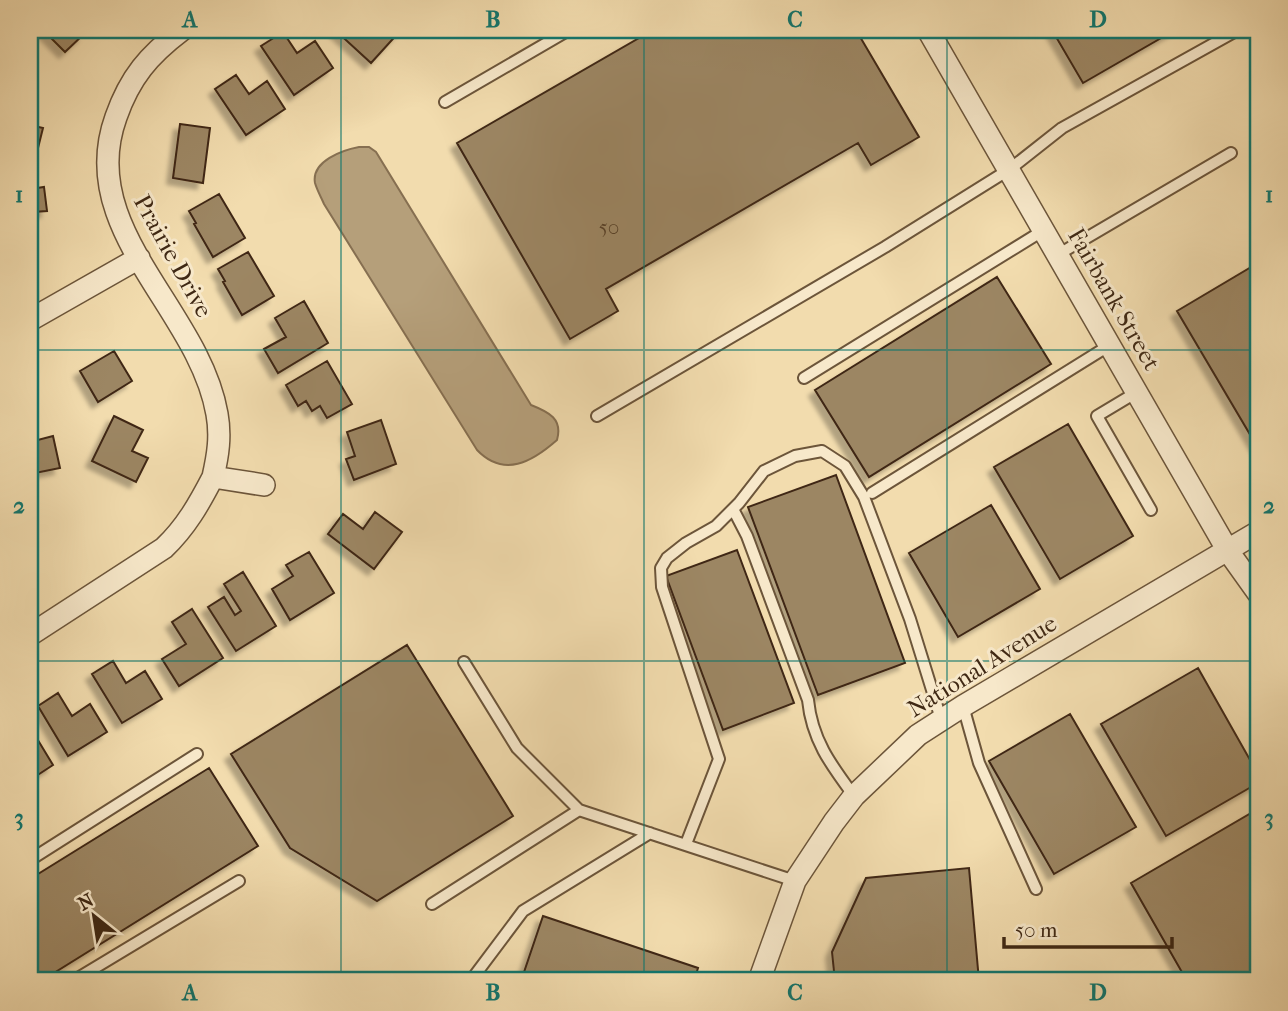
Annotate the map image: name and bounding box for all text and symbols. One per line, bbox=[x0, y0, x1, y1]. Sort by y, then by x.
text: A bbox=[181, 6, 199, 33]
text: B bbox=[486, 6, 501, 33]
text: C bbox=[787, 6, 803, 33]
text: D bbox=[1089, 6, 1107, 33]
text: 1 bbox=[15, 181, 23, 208]
text: 1 bbox=[1265, 181, 1273, 208]
street label: Prairie Drive bbox=[128, 190, 218, 322]
house number: 50 bbox=[599, 215, 619, 239]
street label: Fairbank Street bbox=[1062, 223, 1166, 375]
text: 2 bbox=[13, 492, 25, 519]
text: 2 bbox=[1263, 492, 1275, 519]
street label: National Avenue bbox=[902, 609, 1062, 723]
text: 3 bbox=[14, 804, 24, 831]
text: 3 bbox=[1264, 804, 1274, 831]
north arrow bbox=[60, 881, 130, 951]
text: N bbox=[74, 889, 98, 915]
scale bar bbox=[1004, 906, 1172, 950]
text: 50 m bbox=[1015, 918, 1058, 942]
text: A bbox=[181, 979, 199, 1006]
text: B bbox=[486, 979, 501, 1006]
text: C bbox=[787, 979, 803, 1006]
text: D bbox=[1089, 979, 1107, 1006]

